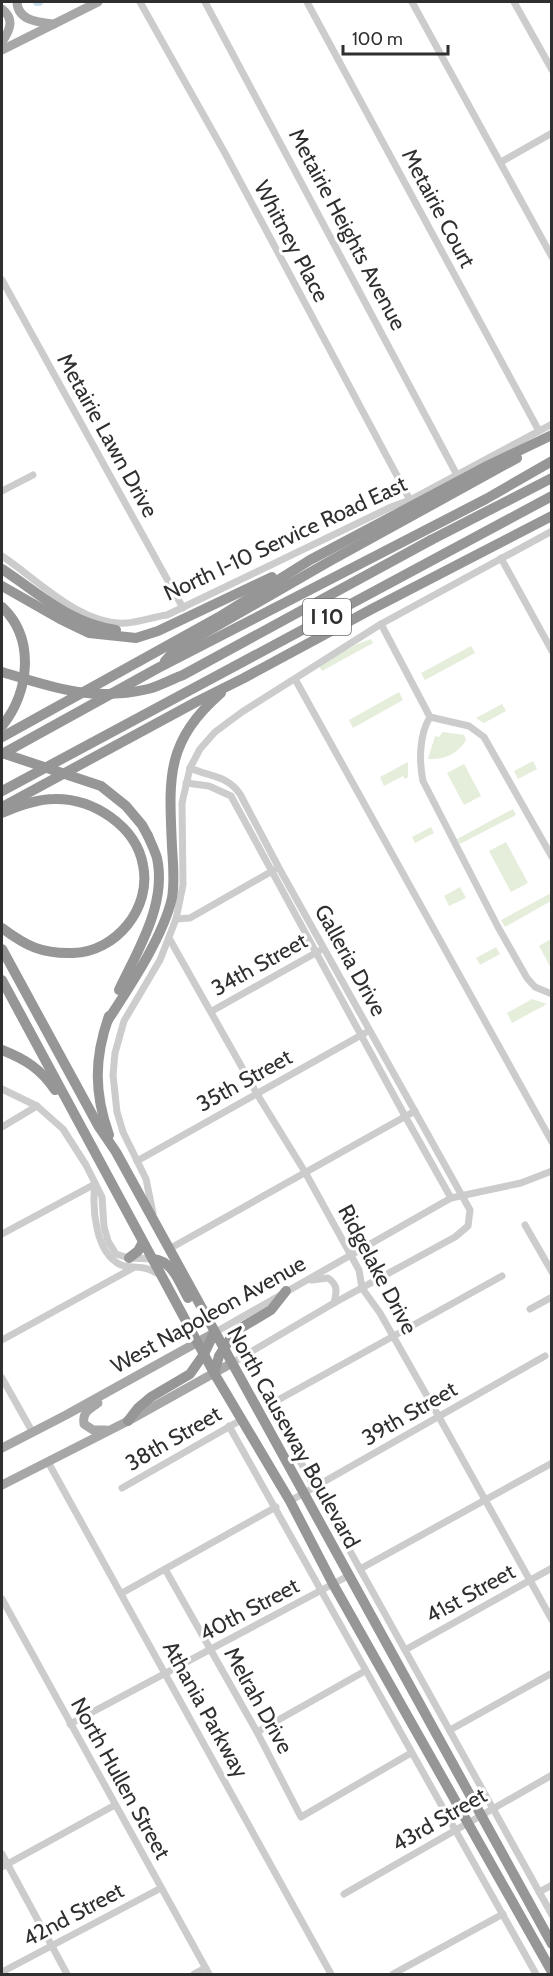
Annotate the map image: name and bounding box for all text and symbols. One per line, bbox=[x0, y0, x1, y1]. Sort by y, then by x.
scale bar bbox=[343, 18, 448, 56]
text: 100 m bbox=[352, 28, 403, 50]
street label: Metairie Heights Avenue bbox=[283, 124, 412, 335]
street label: Metairie Court bbox=[396, 144, 481, 273]
street label: Whitney Place bbox=[248, 176, 335, 307]
street label: Metairie Lawn Drive bbox=[51, 349, 164, 522]
street label: North I-10 Service Road East bbox=[159, 470, 412, 607]
road number: I 10 bbox=[303, 599, 351, 635]
street label: Galleria Drive bbox=[309, 900, 392, 1021]
street label: 34th Street bbox=[207, 927, 312, 1002]
street label: 35th Street bbox=[192, 1043, 297, 1118]
street label: Ridgelake Drive bbox=[332, 1200, 423, 1339]
street label: West Napoleon Avenue bbox=[106, 1250, 310, 1379]
street label: North Causeway Boulevard bbox=[221, 1321, 366, 1553]
street label: 39th Street bbox=[357, 1375, 462, 1451]
street label: 38th Street bbox=[121, 1400, 226, 1477]
street label: 41st Street bbox=[421, 1558, 520, 1629]
street label: 40th Street bbox=[195, 1572, 304, 1647]
street label: Athania Parkway bbox=[157, 1636, 254, 1782]
street label: Melrah Drive bbox=[218, 1642, 299, 1758]
street label: North Hullen Street bbox=[65, 1693, 176, 1864]
street label: 43rd Street bbox=[387, 1781, 492, 1857]
street label: 42nd Street bbox=[18, 1876, 129, 1952]

